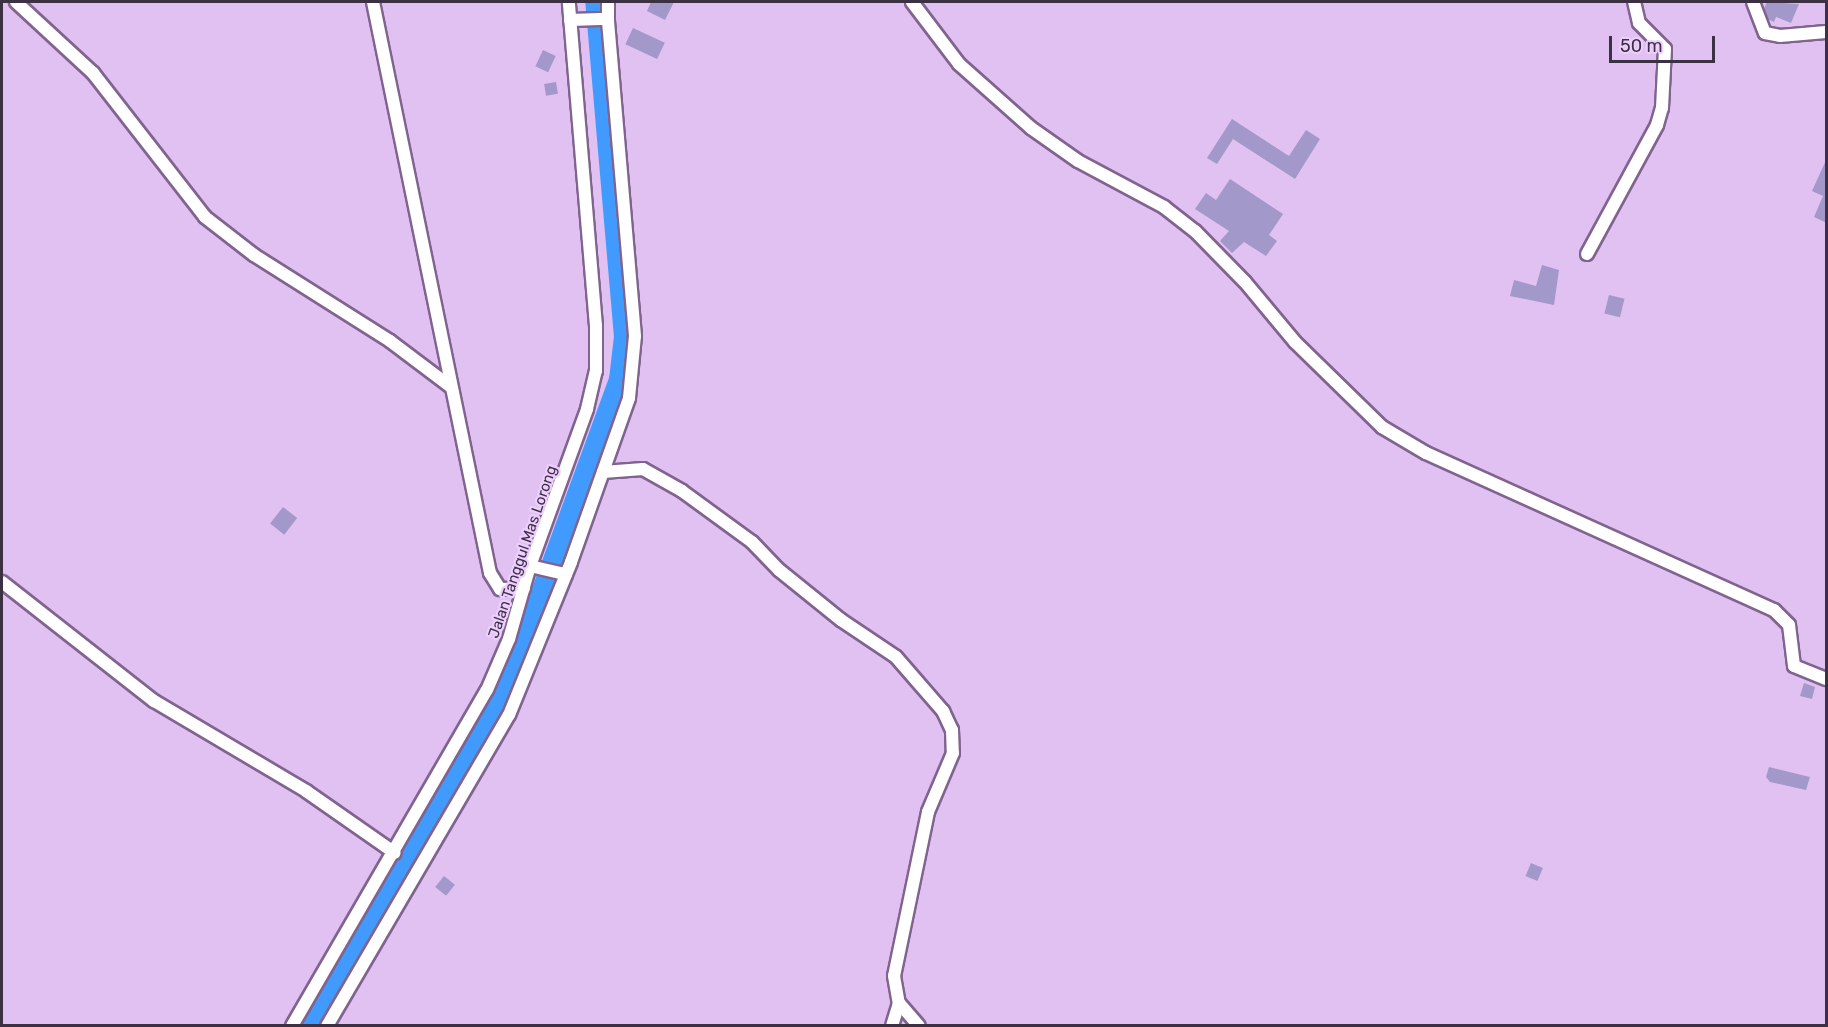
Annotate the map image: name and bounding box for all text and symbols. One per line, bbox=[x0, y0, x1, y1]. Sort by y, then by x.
scale bar bbox=[1612, 24, 1718, 62]
text: 50 m bbox=[1620, 35, 1663, 57]
street label: Jalan Tanggul Mas Lorong bbox=[485, 463, 561, 641]

